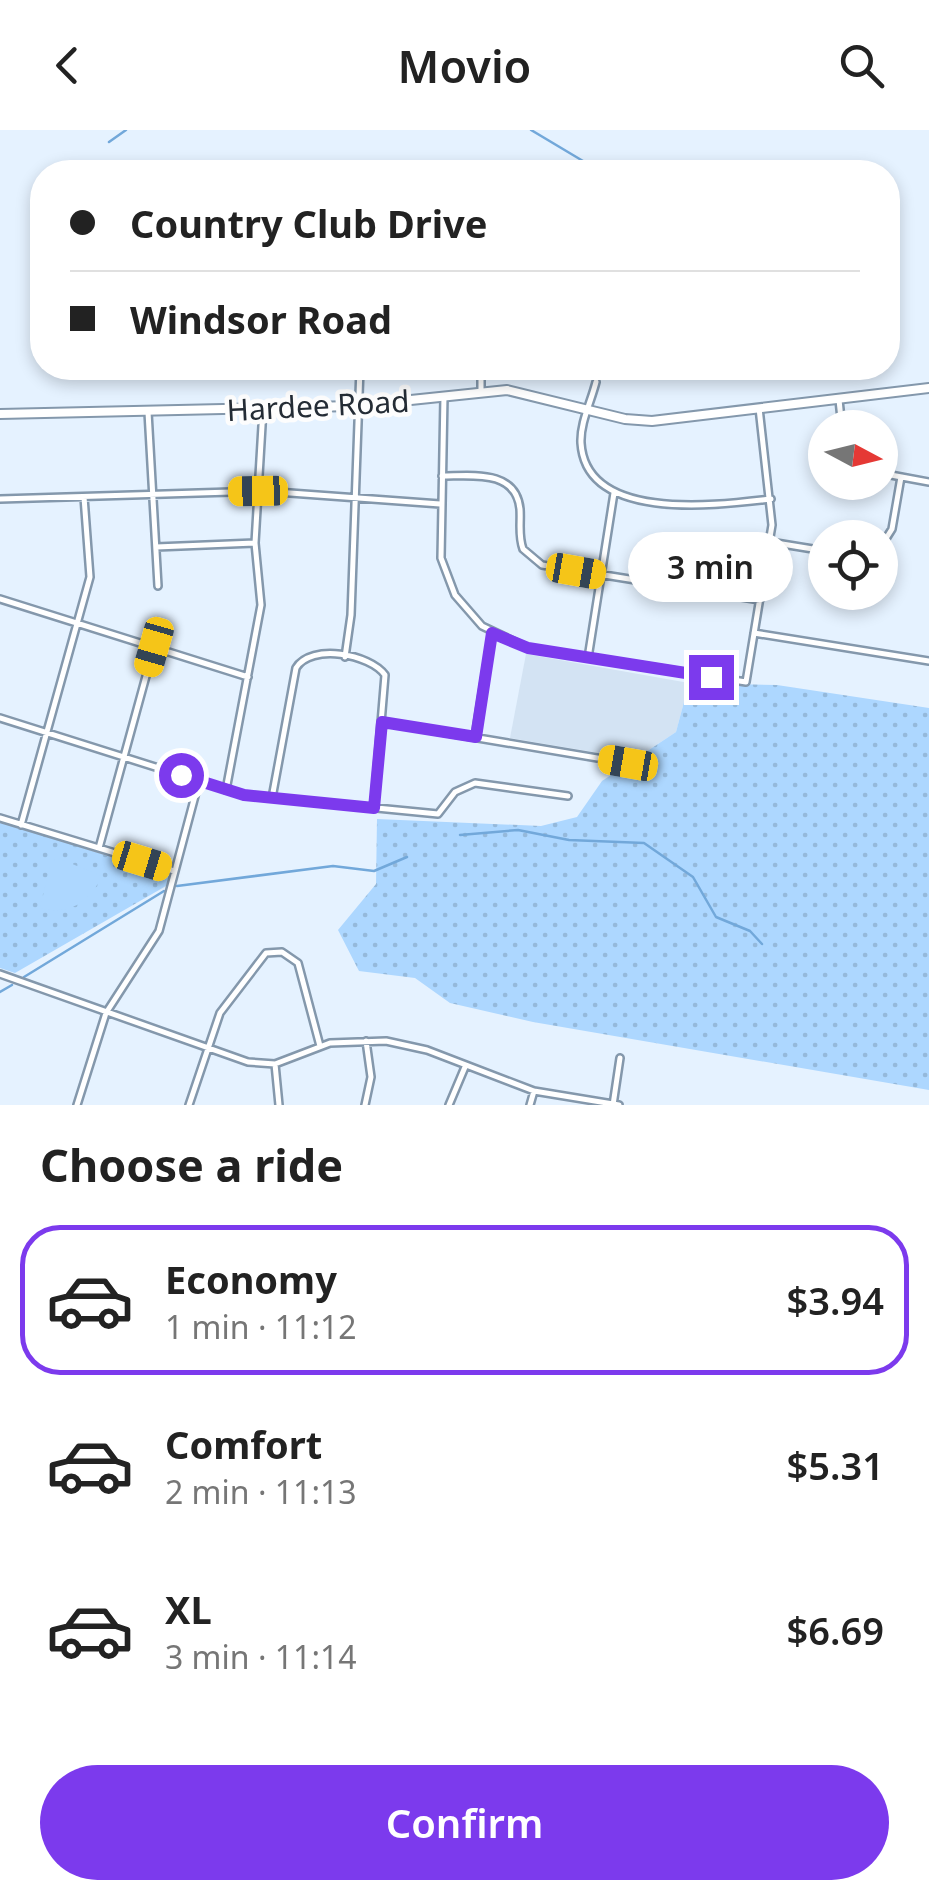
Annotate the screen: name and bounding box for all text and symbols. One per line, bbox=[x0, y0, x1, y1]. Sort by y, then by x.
text: Movio bbox=[398, 35, 531, 96]
icon: back bbox=[40, 38, 95, 93]
icon: search bbox=[834, 38, 889, 93]
text: Country Club Drive bbox=[130, 197, 487, 249]
text: Windsor Road bbox=[130, 293, 392, 345]
street label: Hardee Road bbox=[226, 380, 410, 430]
north arrow bbox=[808, 410, 898, 500]
map controls bbox=[808, 410, 898, 610]
car bbox=[228, 475, 288, 507]
button: locate bbox=[808, 520, 898, 610]
callout: 3 min bbox=[628, 532, 794, 602]
text: 3 min bbox=[667, 545, 754, 588]
car bbox=[544, 551, 608, 591]
car bbox=[131, 614, 177, 680]
route end bbox=[689, 655, 734, 700]
car bbox=[596, 743, 660, 783]
route start bbox=[159, 753, 204, 798]
car bbox=[109, 838, 175, 884]
text: Choose a ride bbox=[40, 1134, 343, 1195]
text: Economy bbox=[165, 1253, 337, 1305]
icon: car bbox=[45, 1255, 135, 1345]
text: $3.94 bbox=[787, 1274, 884, 1326]
text: 1 min · 11:12 bbox=[165, 1305, 357, 1348]
text: Comfort bbox=[165, 1418, 322, 1470]
icon: car bbox=[45, 1420, 135, 1510]
text: $5.31 bbox=[787, 1439, 884, 1491]
text: 2 min · 11:13 bbox=[165, 1470, 357, 1513]
text: XL bbox=[165, 1583, 212, 1635]
icon: car bbox=[45, 1585, 135, 1675]
text: $6.69 bbox=[787, 1604, 884, 1656]
text: 3 min · 11:14 bbox=[165, 1635, 357, 1678]
button: Confirm bbox=[40, 1765, 889, 1880]

